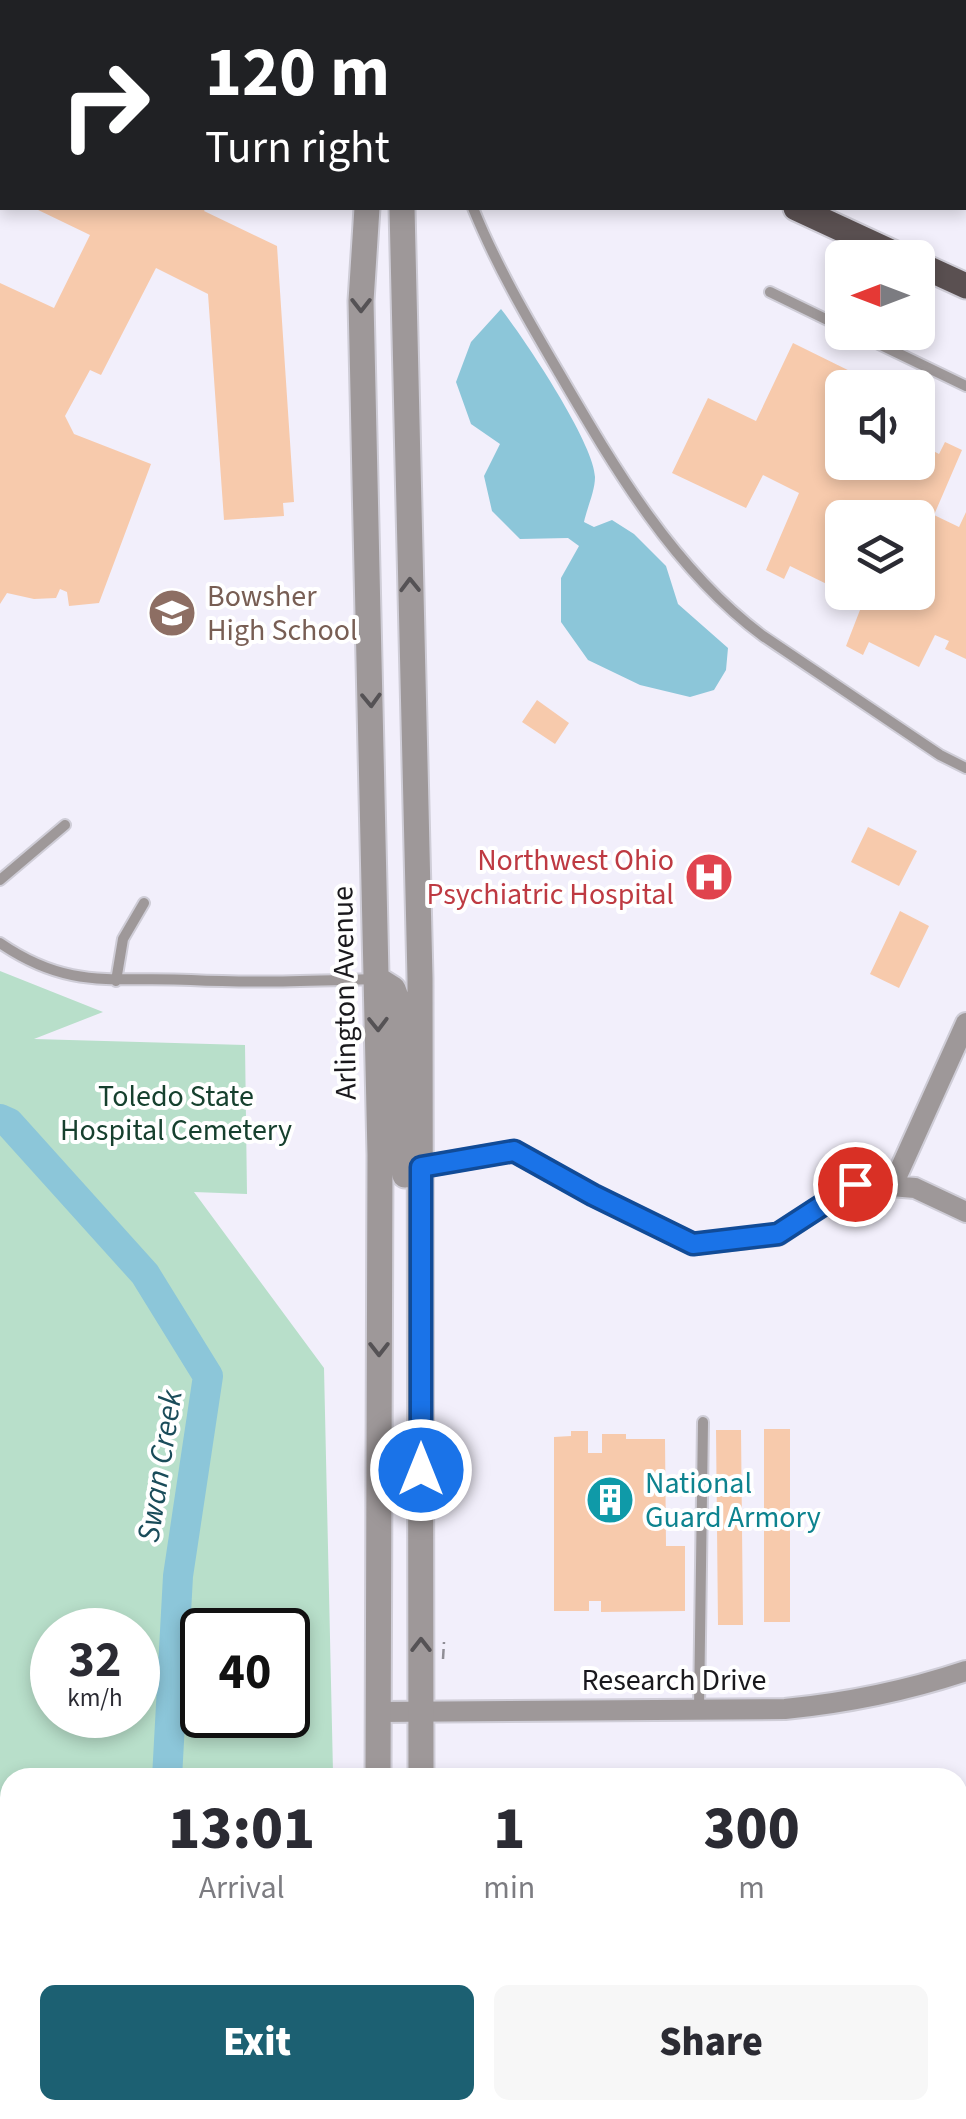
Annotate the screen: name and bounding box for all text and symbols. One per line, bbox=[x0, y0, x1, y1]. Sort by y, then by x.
text: 120 m bbox=[205, 23, 390, 123]
icon: right bbox=[40, 40, 170, 170]
text: Turn right bbox=[205, 116, 390, 180]
north arrow bbox=[825, 240, 935, 350]
map controls bbox=[825, 240, 935, 610]
one-way arrow bbox=[350, 298, 372, 313]
button: sound bbox=[825, 370, 935, 480]
button: layers bbox=[825, 500, 935, 610]
place label: Bowsher High School bbox=[207, 575, 358, 652]
one-way arrow bbox=[400, 577, 421, 593]
school or university icon: Bowsher High School bbox=[146, 587, 198, 639]
one-way arrow bbox=[360, 692, 381, 708]
place label: Northwest Ohio Psychiatric Hospital bbox=[427, 839, 674, 916]
hospital icon: Northwest Ohio Psychiatric Hospital bbox=[683, 851, 735, 903]
street label: Arlington Avenue bbox=[321, 886, 368, 1100]
one-way arrow bbox=[367, 1017, 388, 1033]
park label: Toledo State Hospital Cemetery bbox=[60, 1075, 292, 1152]
pin bbox=[813, 1142, 898, 1227]
icon: arrive bbox=[828, 1157, 883, 1212]
one-way arrow bbox=[368, 1342, 390, 1358]
water label: Swan Creek bbox=[125, 1386, 195, 1545]
position arrow bbox=[369, 1418, 473, 1522]
place label: National Guard Armory bbox=[645, 1462, 821, 1539]
building icon: National Guard Armory bbox=[584, 1474, 636, 1526]
speed limit sign: 40 bbox=[180, 1608, 310, 1738]
text: 32 bbox=[69, 1625, 121, 1696]
one-way arrow bbox=[410, 1637, 432, 1652]
street label: Research Drive bbox=[582, 1659, 766, 1702]
text: km/h bbox=[67, 1680, 123, 1716]
text: 13:01 bbox=[168, 1787, 315, 1872]
text: 1 bbox=[493, 1787, 525, 1872]
text: 300 bbox=[704, 1787, 800, 1872]
text: Arrival bbox=[199, 1865, 285, 1911]
text: min bbox=[483, 1865, 535, 1911]
text: m bbox=[738, 1865, 765, 1911]
button: Exit bbox=[40, 1985, 474, 2100]
button: Share bbox=[494, 1985, 928, 2100]

